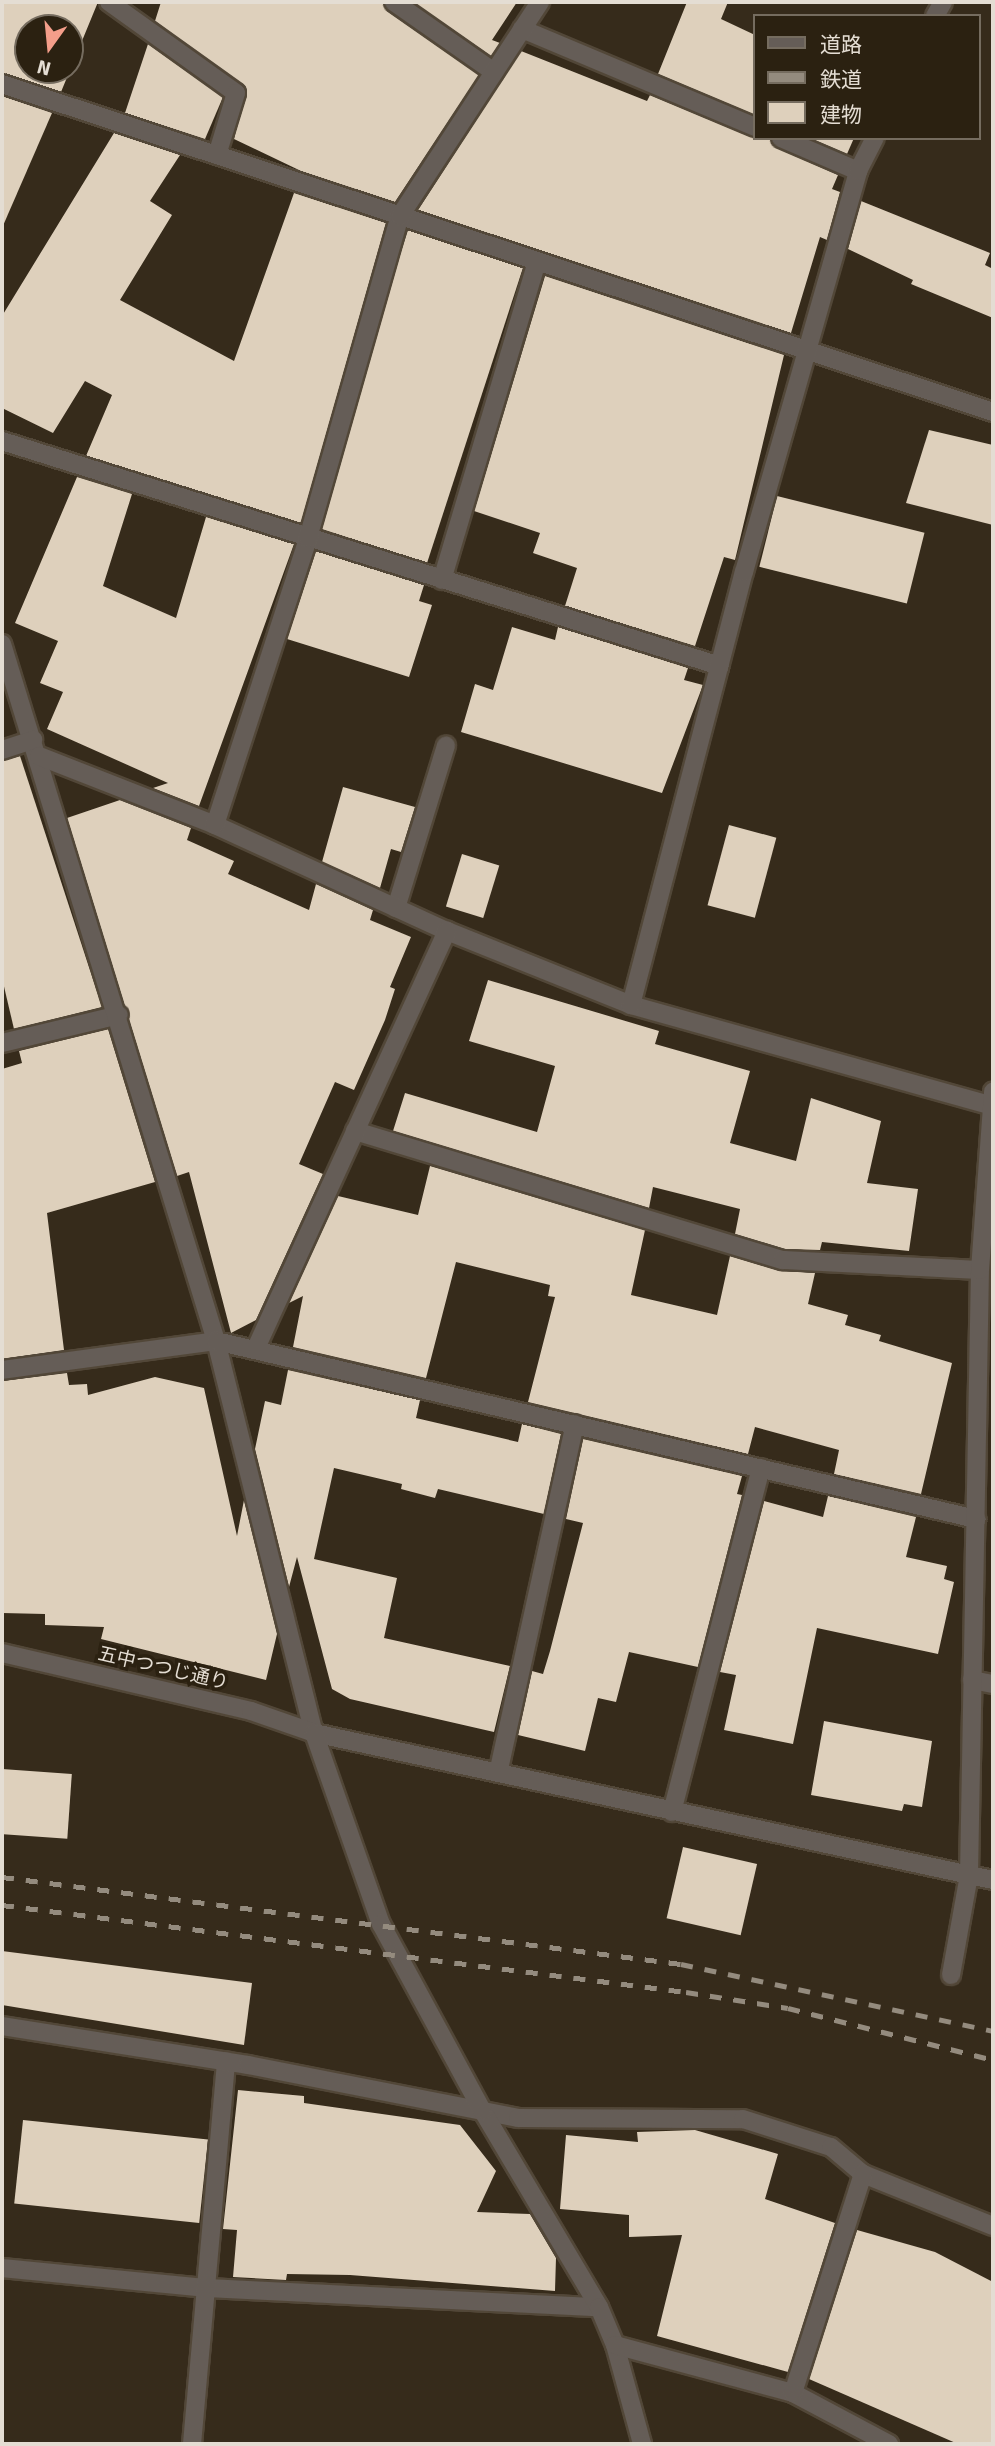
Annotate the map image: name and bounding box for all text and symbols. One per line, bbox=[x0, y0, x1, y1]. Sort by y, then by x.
north arrow bbox=[14, 14, 84, 84]
legend bbox=[754, 14, 981, 140]
text: 道路 bbox=[820, 32, 862, 58]
text: N bbox=[35, 54, 54, 81]
text: 鉄道 bbox=[820, 67, 862, 93]
text: 建物 bbox=[820, 102, 862, 128]
street label: 五中つつじ通り bbox=[96, 1643, 230, 1695]

